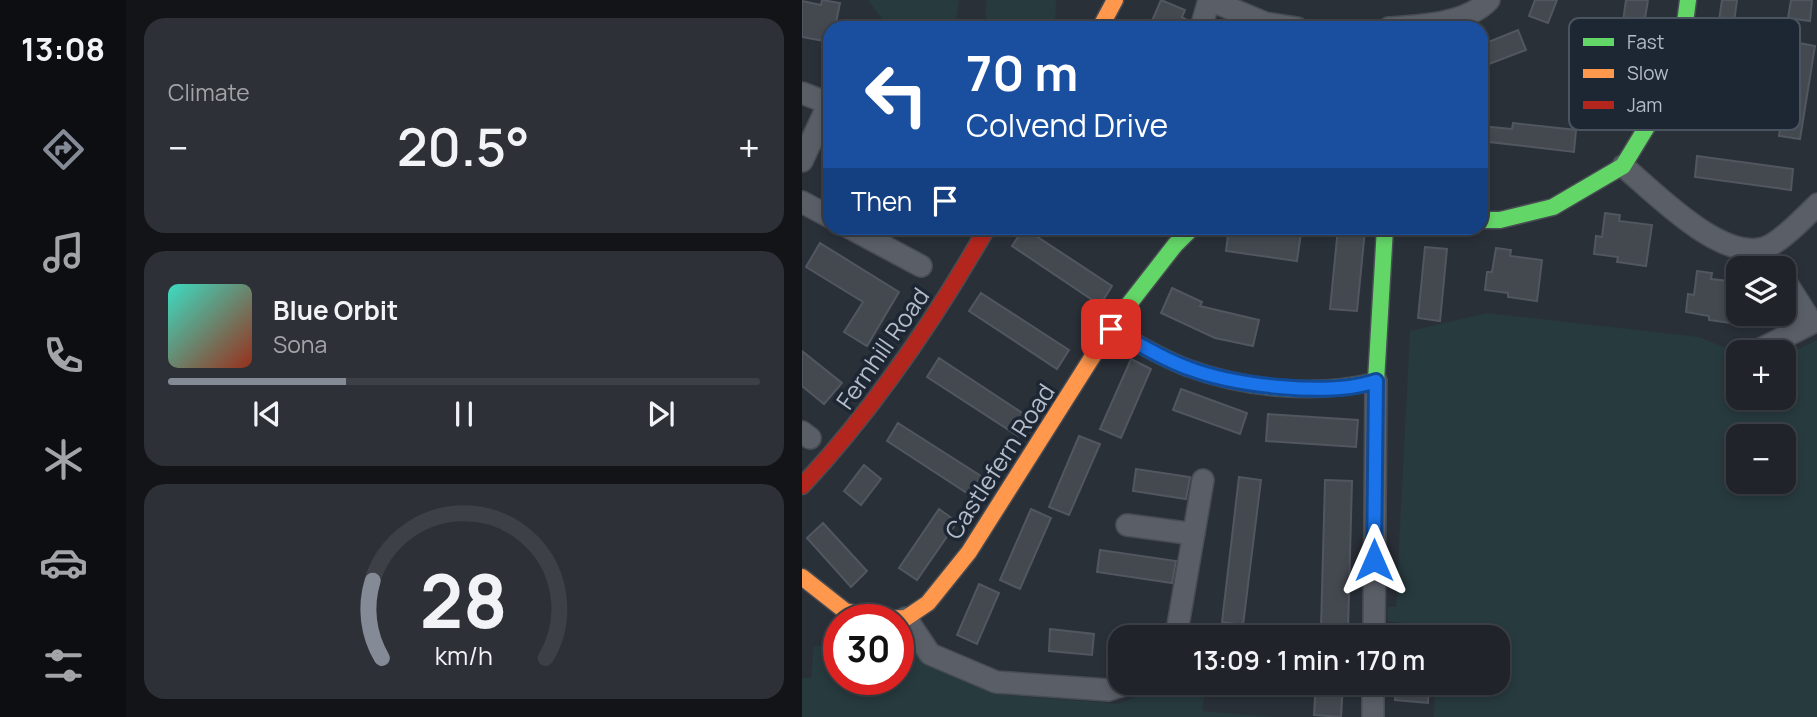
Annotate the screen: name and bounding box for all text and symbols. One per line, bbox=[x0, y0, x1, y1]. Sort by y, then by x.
legend bbox=[1569, 18, 1800, 130]
text: 13:08 bbox=[21, 27, 105, 71]
text: Fast bbox=[1627, 29, 1664, 55]
text: 70 m bbox=[966, 39, 1078, 106]
icon: left bbox=[851, 49, 942, 140]
text: Slow bbox=[1627, 60, 1669, 86]
text: Climate bbox=[168, 76, 250, 108]
text: Jam bbox=[1627, 92, 1662, 118]
text: Colvend Drive bbox=[966, 103, 1168, 147]
text: 20.5° bbox=[397, 111, 530, 182]
text: − bbox=[168, 121, 189, 173]
text: + bbox=[738, 121, 760, 173]
icon: directions bbox=[39, 125, 88, 174]
icon: arrive bbox=[926, 182, 964, 220]
text: Then bbox=[851, 183, 912, 219]
icon: music bbox=[39, 228, 88, 277]
map controls bbox=[1726, 256, 1796, 494]
button: layers bbox=[1726, 256, 1796, 326]
street label: Fernhill Road bbox=[828, 281, 936, 415]
text: Blue Orbit bbox=[273, 292, 398, 328]
pin bbox=[1081, 299, 1141, 359]
icon: arrive bbox=[1092, 310, 1130, 348]
text: Sona bbox=[273, 328, 327, 360]
icon: phone bbox=[39, 331, 88, 380]
button: + bbox=[1726, 340, 1796, 410]
street label: Castlefern Road bbox=[936, 377, 1062, 545]
icon: previous bbox=[248, 395, 286, 433]
icon: pause bbox=[445, 395, 483, 433]
icon: next bbox=[642, 395, 680, 433]
button: − bbox=[1726, 424, 1796, 494]
icon: climate bbox=[39, 435, 88, 484]
position arrow bbox=[1337, 523, 1411, 597]
icon: car bbox=[39, 538, 88, 587]
text: 28 bbox=[420, 550, 508, 650]
speed limit sign: 30 bbox=[823, 604, 914, 695]
text: km/h bbox=[435, 637, 493, 672]
icon: filters bbox=[39, 641, 88, 690]
text: 13:09 · 1 min · 170 m bbox=[1193, 642, 1425, 678]

